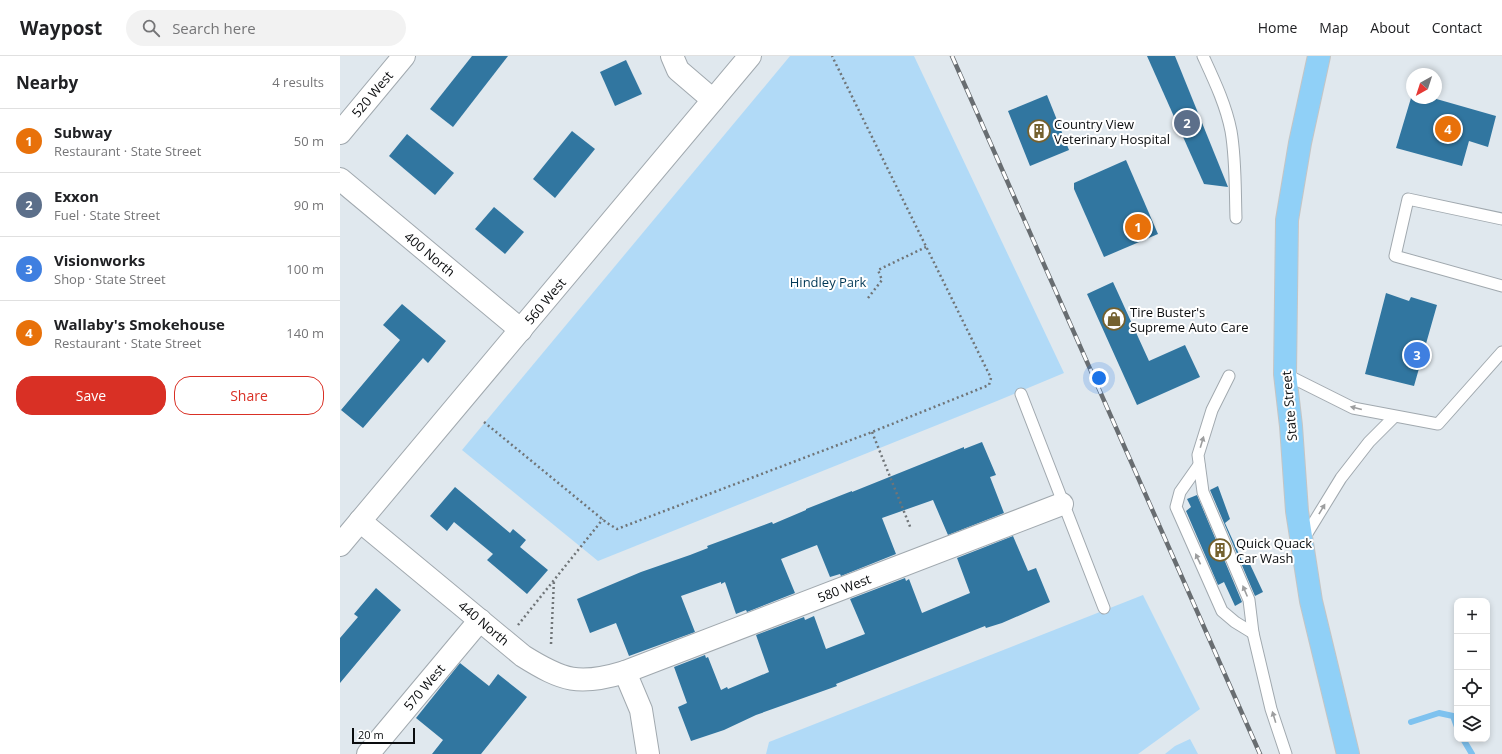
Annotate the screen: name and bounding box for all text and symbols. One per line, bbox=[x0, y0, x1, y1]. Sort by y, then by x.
search box bbox=[126, 10, 406, 46]
text: Waypost bbox=[20, 15, 102, 41]
icon: search bbox=[140, 17, 162, 39]
text: Search here bbox=[172, 18, 256, 38]
text: Home bbox=[1258, 18, 1297, 37]
text: Map bbox=[1319, 18, 1348, 37]
text: About bbox=[1370, 18, 1410, 37]
text: Contact bbox=[1432, 18, 1482, 37]
street label: 520 West bbox=[347, 67, 397, 121]
north arrow bbox=[1406, 68, 1442, 104]
text: Nearby bbox=[16, 71, 78, 94]
text: 4 results bbox=[272, 73, 324, 91]
pin: 2 bbox=[1174, 108, 1200, 138]
pin: 4 bbox=[1435, 114, 1461, 144]
place label: Country View Veterinary Hospital bbox=[1054, 115, 1170, 148]
building icon: Country View Veterinary Hospital bbox=[1026, 118, 1052, 144]
text: Subway bbox=[54, 122, 112, 142]
text: 1 bbox=[25, 132, 33, 150]
text: 50 m bbox=[294, 132, 324, 150]
text: Restaurant · State Street bbox=[54, 142, 201, 160]
text: Exxon bbox=[54, 186, 99, 206]
text: 2 bbox=[25, 196, 33, 214]
text: 90 m bbox=[294, 196, 324, 214]
text: Fuel · State Street bbox=[54, 206, 160, 224]
pin: 1 bbox=[1125, 212, 1151, 242]
street label: 400 North bbox=[401, 227, 459, 281]
text: Visionworks bbox=[54, 250, 145, 270]
text: 3 bbox=[25, 260, 33, 278]
text: 100 m bbox=[286, 260, 324, 278]
text: Shop · State Street bbox=[54, 270, 166, 288]
park label: Hindley Park bbox=[790, 273, 866, 291]
street label: 560 West bbox=[520, 274, 570, 328]
place label: Tire Buster's Supreme Auto Care bbox=[1130, 303, 1248, 336]
shop icon: Tire Buster's Supreme Auto Care bbox=[1101, 306, 1127, 332]
text: Wallaby's Smokehouse bbox=[54, 314, 225, 334]
text: 4 bbox=[25, 324, 33, 342]
text: 140 m bbox=[286, 324, 324, 342]
text: Restaurant · State Street bbox=[54, 334, 201, 352]
pin: 3 bbox=[1404, 340, 1430, 370]
your location bbox=[1089, 368, 1109, 388]
street label: State Street bbox=[1277, 370, 1301, 442]
button: Save bbox=[16, 376, 166, 415]
button: Share bbox=[174, 376, 324, 415]
one-way arrow bbox=[1350, 404, 1362, 410]
one-way arrow bbox=[1199, 436, 1205, 448]
one-way arrow bbox=[1319, 503, 1326, 515]
place label: Quick Quack Car Wash bbox=[1236, 534, 1312, 567]
building icon: Quick Quack Car Wash bbox=[1207, 537, 1233, 563]
one-way arrow bbox=[1195, 553, 1201, 565]
street label: 580 West bbox=[815, 569, 874, 606]
one-way arrow bbox=[1242, 585, 1248, 596]
street label: 440 North bbox=[455, 596, 513, 650]
map controls bbox=[1454, 598, 1490, 742]
button: + bbox=[1454, 598, 1490, 634]
button: − bbox=[1454, 634, 1490, 670]
street label: 570 West bbox=[399, 660, 449, 714]
button: locate bbox=[1454, 670, 1490, 706]
button: layers bbox=[1454, 706, 1490, 742]
one-way arrow bbox=[1271, 711, 1277, 723]
scale bar bbox=[352, 726, 415, 745]
text: 20 m bbox=[358, 727, 384, 742]

